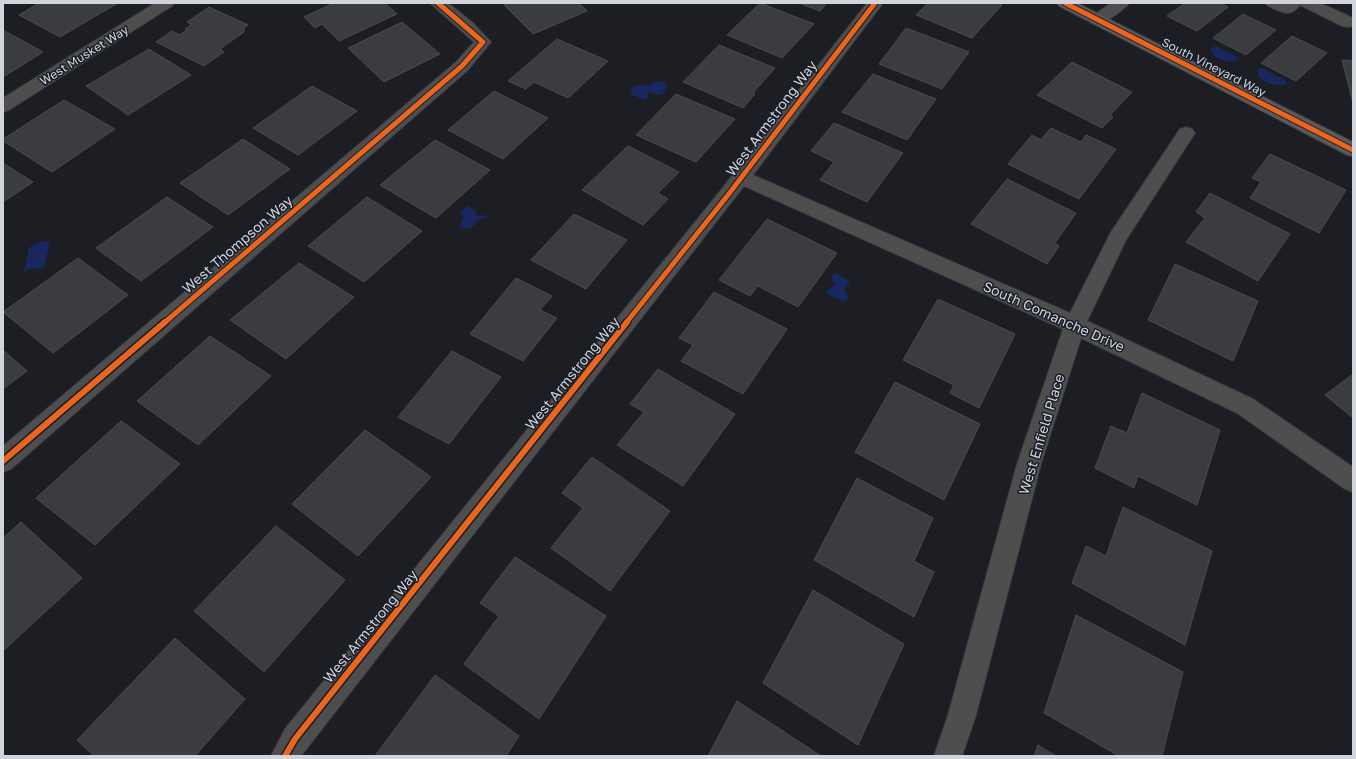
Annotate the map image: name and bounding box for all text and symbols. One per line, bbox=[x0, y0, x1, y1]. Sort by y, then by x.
street label: West Musket Way bbox=[37, 22, 131, 88]
street label: South Vineyard Way bbox=[1159, 34, 1269, 100]
street label: West Armstrong Way bbox=[722, 57, 820, 179]
street label: West Thompson Way bbox=[178, 191, 296, 297]
street label: South Comanche Drive bbox=[981, 277, 1127, 355]
street label: West Armstrong Way bbox=[521, 313, 623, 433]
street label: West Enfield Place bbox=[1015, 372, 1067, 496]
street label: West Armstrong Way bbox=[319, 566, 421, 686]

